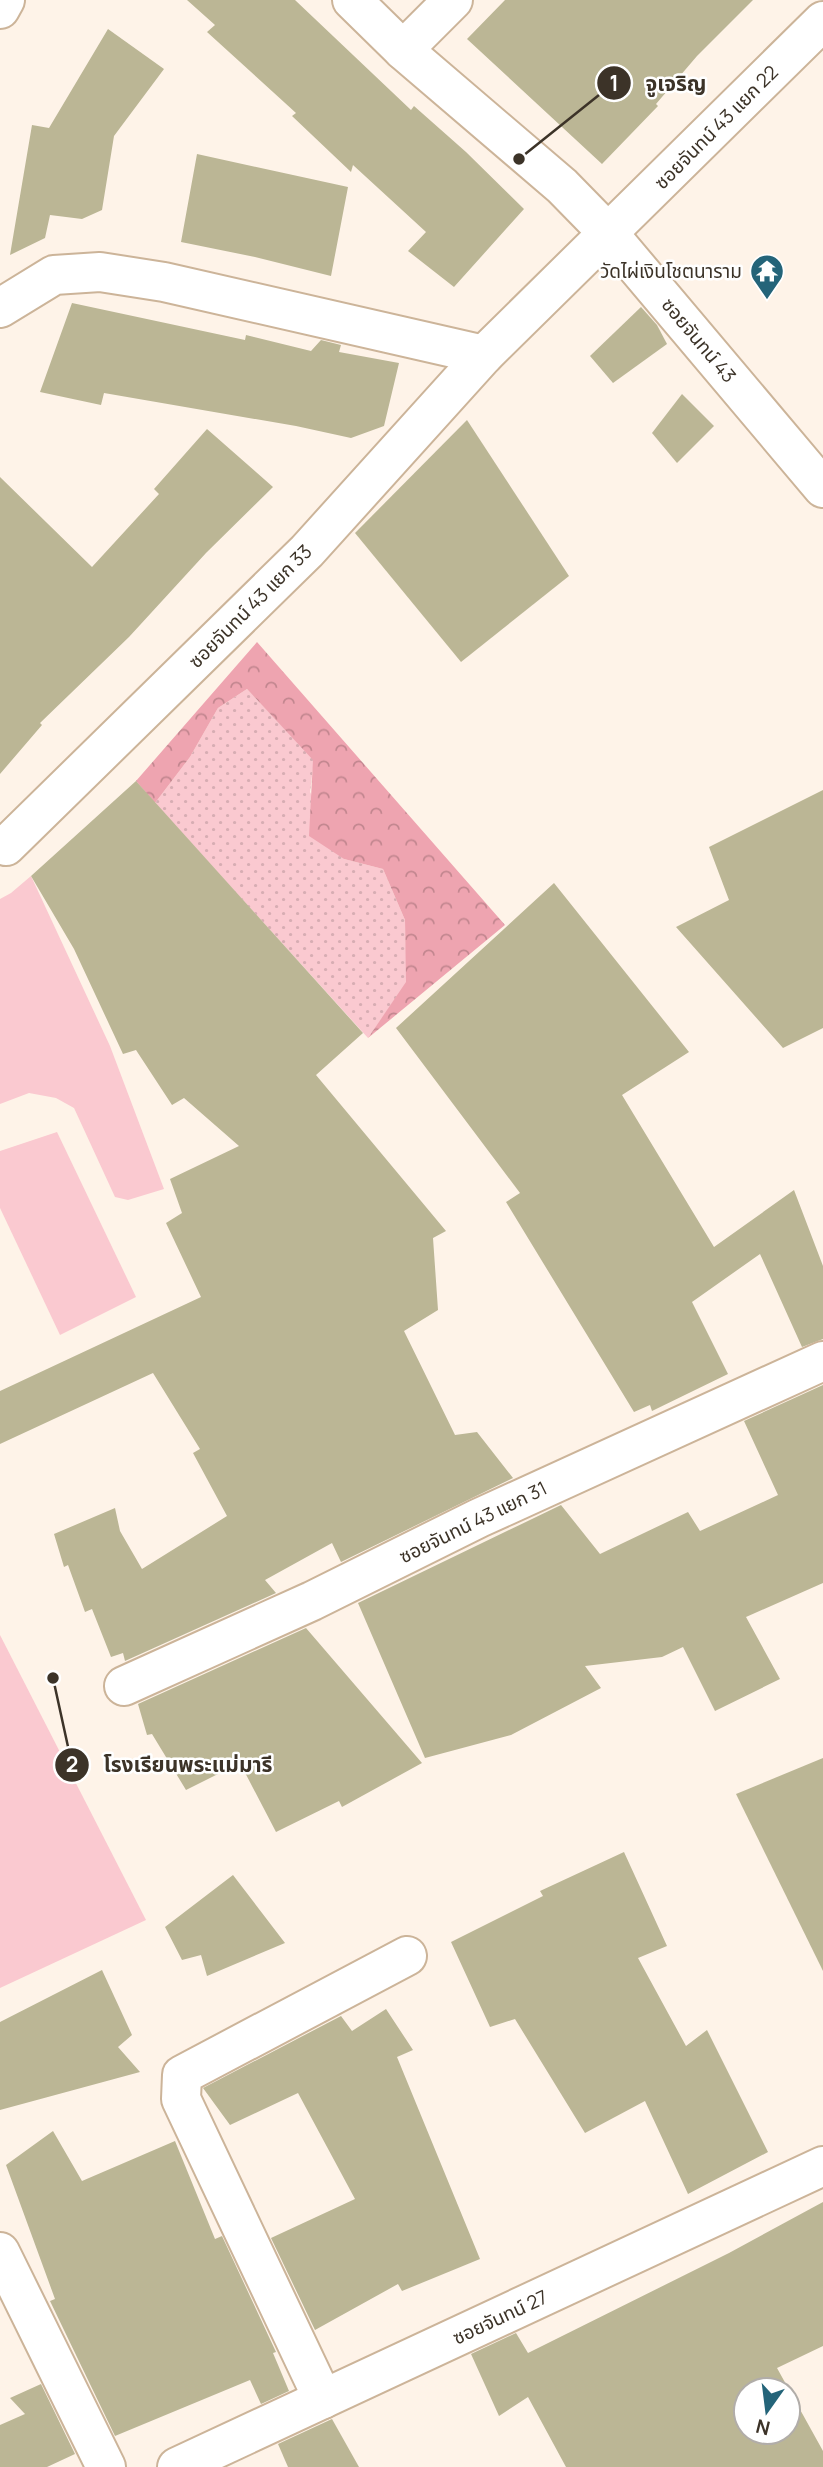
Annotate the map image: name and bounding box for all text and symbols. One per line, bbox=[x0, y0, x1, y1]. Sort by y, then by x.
street label: ซอยจันทน์ 43 แยก 22 bbox=[648, 59, 784, 195]
callout: จูเจริญ bbox=[597, 62, 721, 104]
text: 1 bbox=[609, 69, 619, 97]
text: จูเจริญ bbox=[645, 69, 707, 97]
temple icon: วัดไผ่เงินโชตนาราม bbox=[748, 252, 786, 301]
place label: วัดไผ่เงินโชตนาราม bbox=[600, 258, 742, 284]
street label: ซอยจันทน์ 43 bbox=[656, 292, 742, 388]
street label: ซอยจันทน์ 43 แยก 33 bbox=[183, 539, 317, 673]
street label: ซอยจันทน์ 43 แยก 31 bbox=[395, 1475, 551, 1569]
callout: โรงเรียนพระแม่มารี bbox=[55, 1744, 287, 1786]
text: 2 bbox=[66, 1750, 78, 1778]
text: โรงเรียนพระแม่มารี bbox=[104, 1750, 273, 1778]
street label: ซอยจันทน์ 27 bbox=[448, 2284, 552, 2350]
north arrow bbox=[732, 2376, 802, 2446]
text: N bbox=[753, 2413, 773, 2442]

